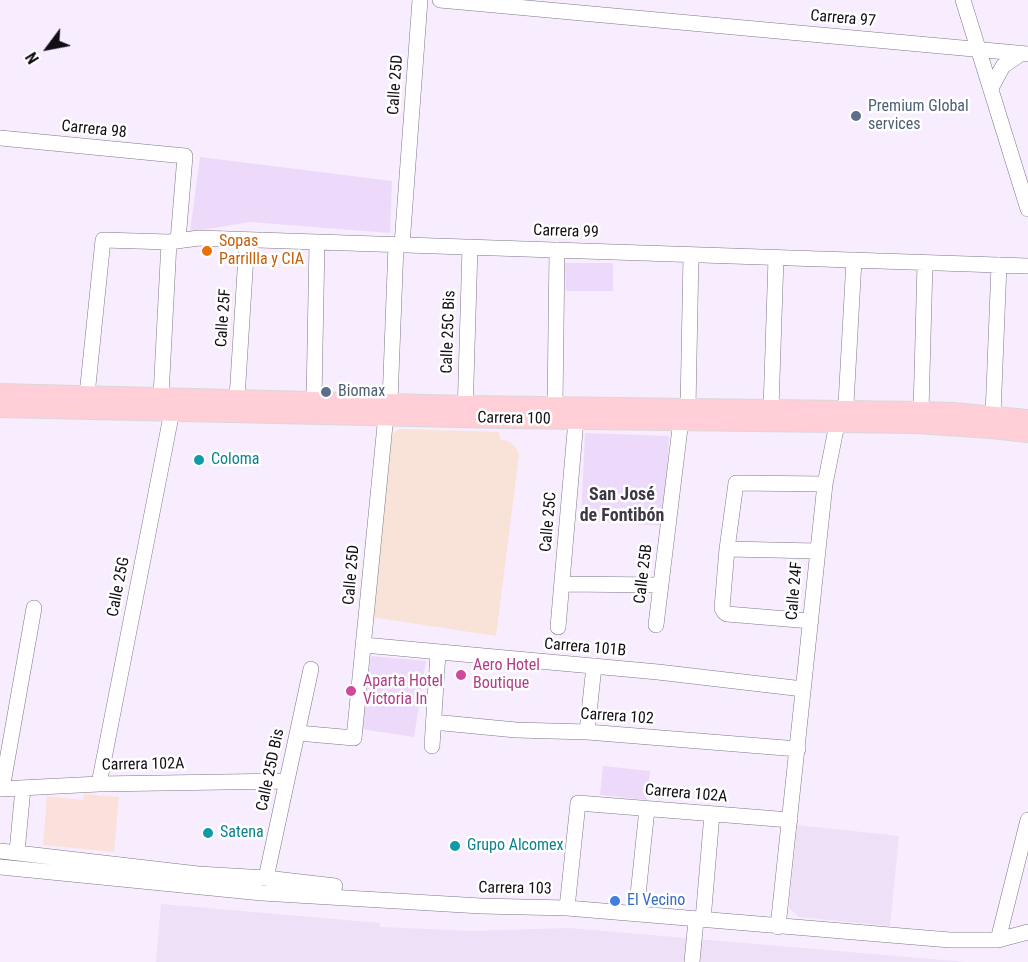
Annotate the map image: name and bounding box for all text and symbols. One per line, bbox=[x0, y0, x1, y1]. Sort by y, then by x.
street label: Carrera 97 bbox=[810, 7, 876, 31]
north arrow bbox=[18, 18, 78, 78]
text: N bbox=[22, 49, 43, 67]
street label: Calle 25D bbox=[384, 54, 408, 116]
place label: Premium Global services bbox=[868, 97, 969, 135]
marker: Premium Global services bbox=[849, 109, 863, 123]
street label: Carrera 98 bbox=[60, 117, 128, 143]
street label: Carrera 99 bbox=[533, 221, 599, 243]
place label: Sopas Parrillla y CIA bbox=[219, 232, 304, 270]
marker: Sopas Parrillla y CIA bbox=[200, 244, 214, 258]
street label: Calle 25F bbox=[212, 288, 236, 348]
street label: Calle 25C Bis bbox=[438, 290, 460, 374]
place label: Biomax bbox=[338, 382, 385, 402]
marker: Biomax bbox=[319, 385, 333, 399]
street label: Carrera 100 bbox=[477, 409, 551, 429]
place label: Coloma bbox=[211, 450, 260, 470]
marker: Coloma bbox=[192, 453, 206, 467]
district label: San José de Fontibón bbox=[580, 484, 664, 526]
street label: Calle 25C bbox=[537, 491, 561, 553]
street label: Calle 25B bbox=[631, 543, 657, 605]
street label: Calle 25D bbox=[340, 544, 364, 606]
street label: Calle 25G bbox=[104, 555, 134, 619]
street label: Calle 24F bbox=[783, 561, 807, 621]
street label: Carrera 101B bbox=[543, 635, 627, 661]
place label: Aero Hotel Boutique bbox=[473, 656, 540, 694]
marker: Aero Hotel Boutique bbox=[454, 668, 468, 682]
place label: Aparta Hotel Victoria In bbox=[363, 672, 443, 710]
marker: Aparta Hotel Victoria In bbox=[344, 684, 358, 698]
street label: Carrera 102 bbox=[580, 705, 654, 729]
street label: Calle 25D Bis bbox=[253, 727, 289, 813]
street label: Carrera 102A bbox=[102, 755, 184, 775]
street label: Carrera 102A bbox=[644, 781, 728, 807]
place label: Satena bbox=[220, 823, 264, 843]
marker: Satena bbox=[201, 826, 215, 840]
place label: Grupo Alcomex bbox=[467, 836, 564, 856]
marker: Grupo Alcomex bbox=[448, 839, 462, 853]
street label: Carrera 103 bbox=[478, 879, 552, 899]
place label: El Vecino bbox=[627, 891, 685, 911]
marker: El Vecino bbox=[608, 894, 622, 908]

